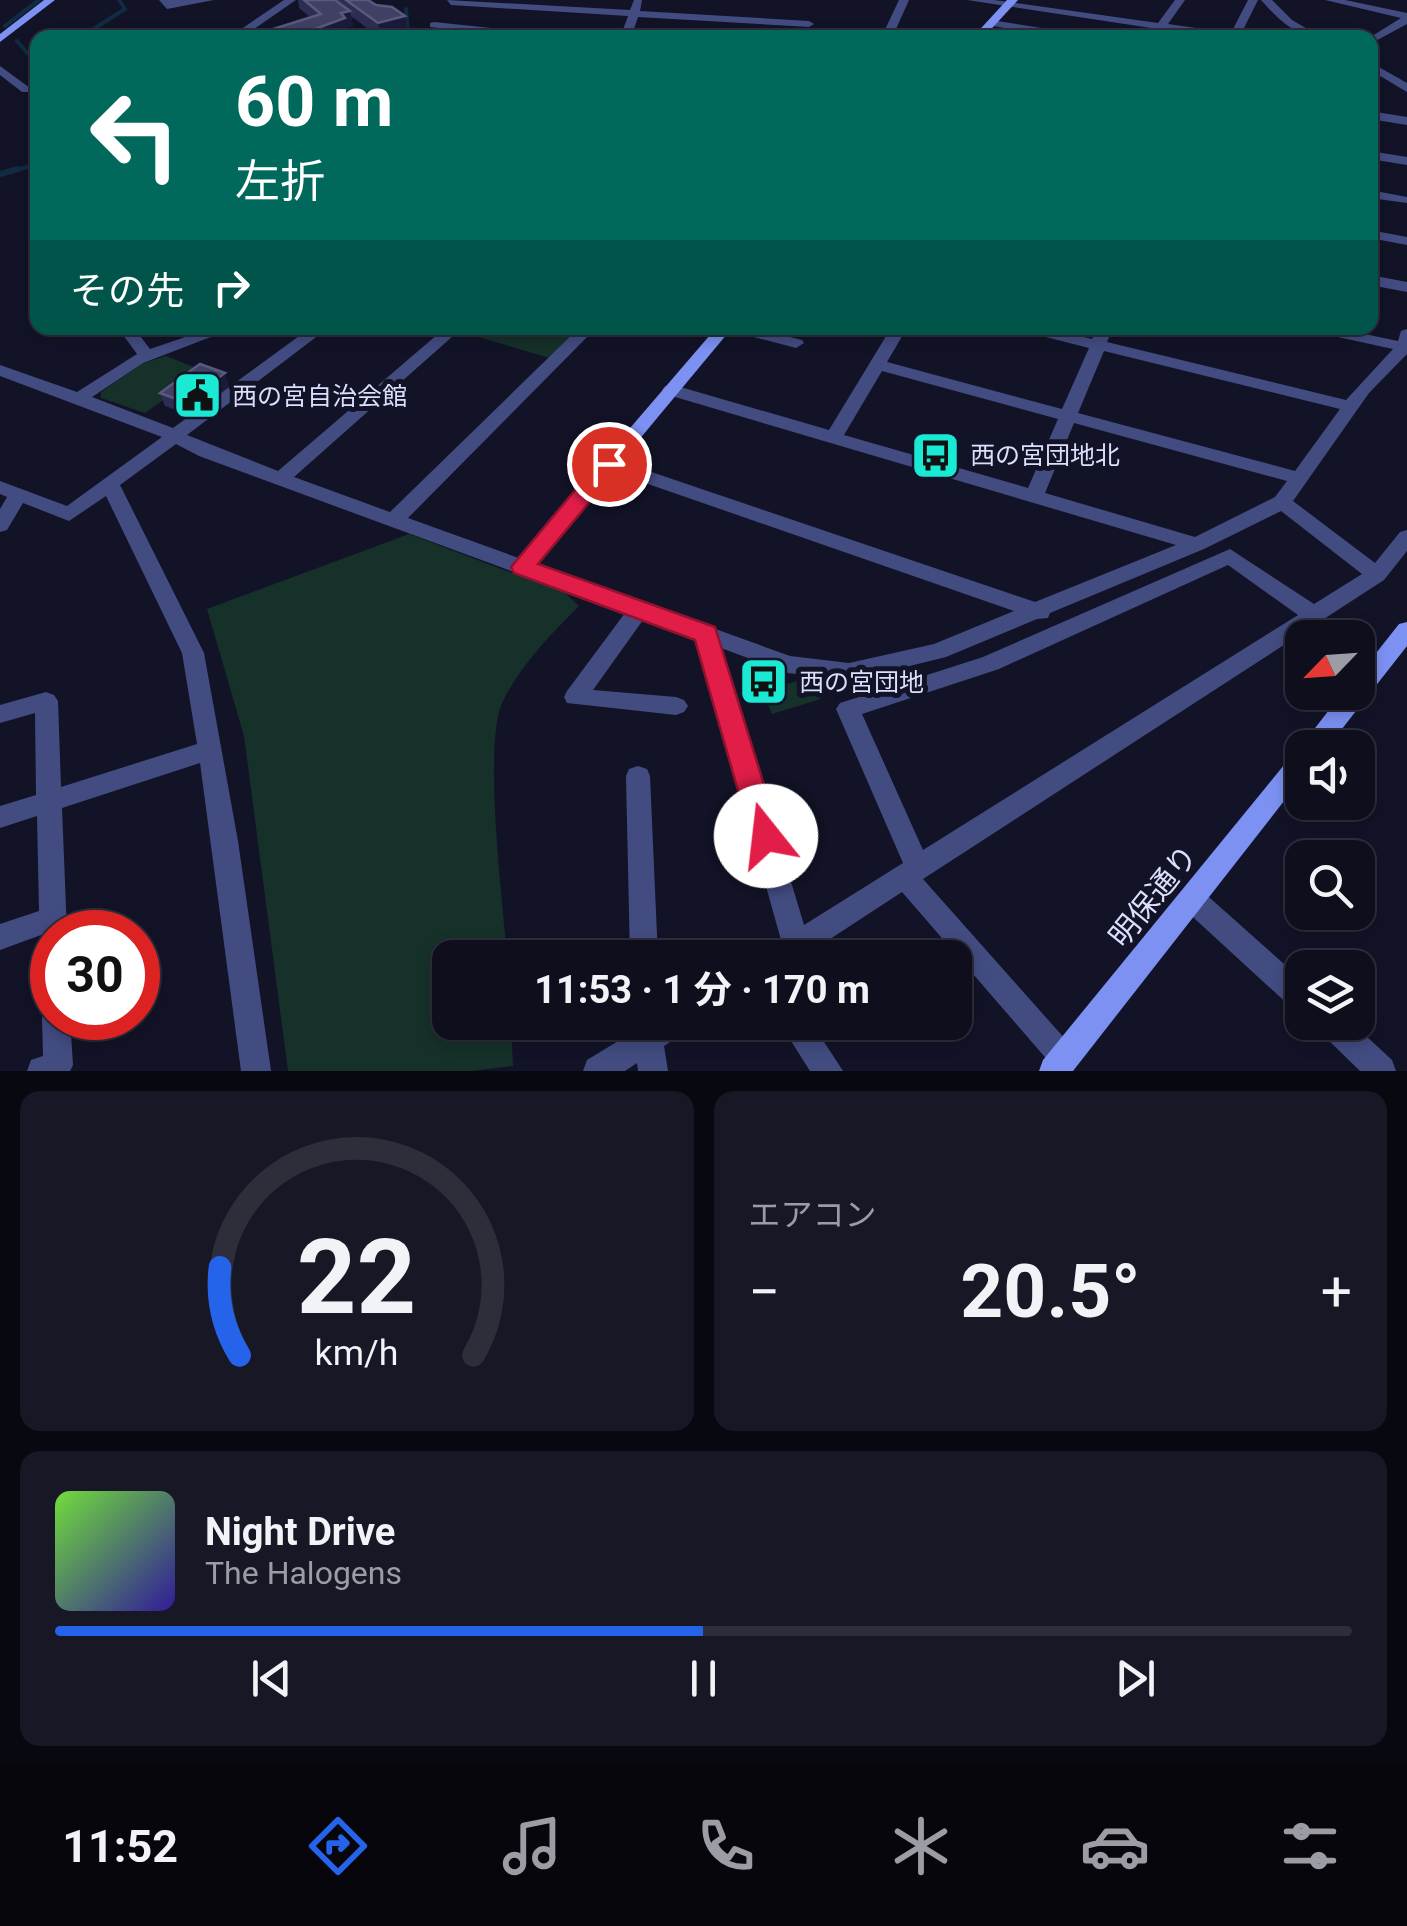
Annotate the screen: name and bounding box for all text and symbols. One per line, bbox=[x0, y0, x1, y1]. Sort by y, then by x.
text: 60 m bbox=[235, 61, 393, 143]
icon: left bbox=[70, 70, 200, 200]
text: 左折 bbox=[235, 155, 325, 208]
icon: right bbox=[204, 260, 259, 315]
text: その先 bbox=[70, 269, 184, 313]
public building icon: 西の宮自治会館 bbox=[171, 370, 223, 422]
place label: 西の宮自治会館 bbox=[232, 382, 407, 411]
pin bbox=[567, 422, 652, 507]
bus stop icon: 西の宮団地北 bbox=[909, 429, 961, 481]
icon: arrive bbox=[582, 437, 637, 492]
place label: 西の宮団地北 bbox=[970, 441, 1120, 470]
north arrow bbox=[1285, 620, 1375, 710]
map controls bbox=[1285, 620, 1375, 1040]
bus stop icon: 西の宮団地 bbox=[738, 656, 790, 708]
place label: 西の宮団地 bbox=[799, 668, 924, 697]
button: sound bbox=[1285, 730, 1375, 820]
position arrow bbox=[714, 784, 818, 888]
street label: 明保通り bbox=[1102, 838, 1204, 954]
button: search bbox=[1285, 840, 1375, 930]
speed limit sign: 30 bbox=[30, 910, 160, 1040]
button: layers bbox=[1285, 950, 1375, 1040]
text: 11:53 · 1 分 · 170 m bbox=[534, 968, 870, 1012]
text: エアコン bbox=[749, 1196, 877, 1234]
text: 22 bbox=[297, 1217, 416, 1338]
text: 20.5° bbox=[960, 1247, 1140, 1335]
text: − bbox=[749, 1260, 780, 1324]
text: + bbox=[1321, 1260, 1352, 1324]
text: km/h bbox=[315, 1332, 399, 1374]
text: Night Drive bbox=[205, 1510, 395, 1554]
text: The Halogens bbox=[205, 1554, 402, 1592]
icon: previous bbox=[244, 1651, 299, 1706]
icon: pause bbox=[676, 1651, 731, 1706]
icon: next bbox=[1108, 1651, 1163, 1706]
icon: directions bbox=[303, 1811, 373, 1881]
icon: music bbox=[497, 1811, 567, 1881]
icon: phone bbox=[691, 1811, 761, 1881]
icon: climate bbox=[886, 1811, 956, 1881]
icon: car bbox=[1080, 1811, 1150, 1881]
icon: filters bbox=[1275, 1811, 1345, 1881]
text: 11:52 bbox=[62, 1820, 178, 1873]

